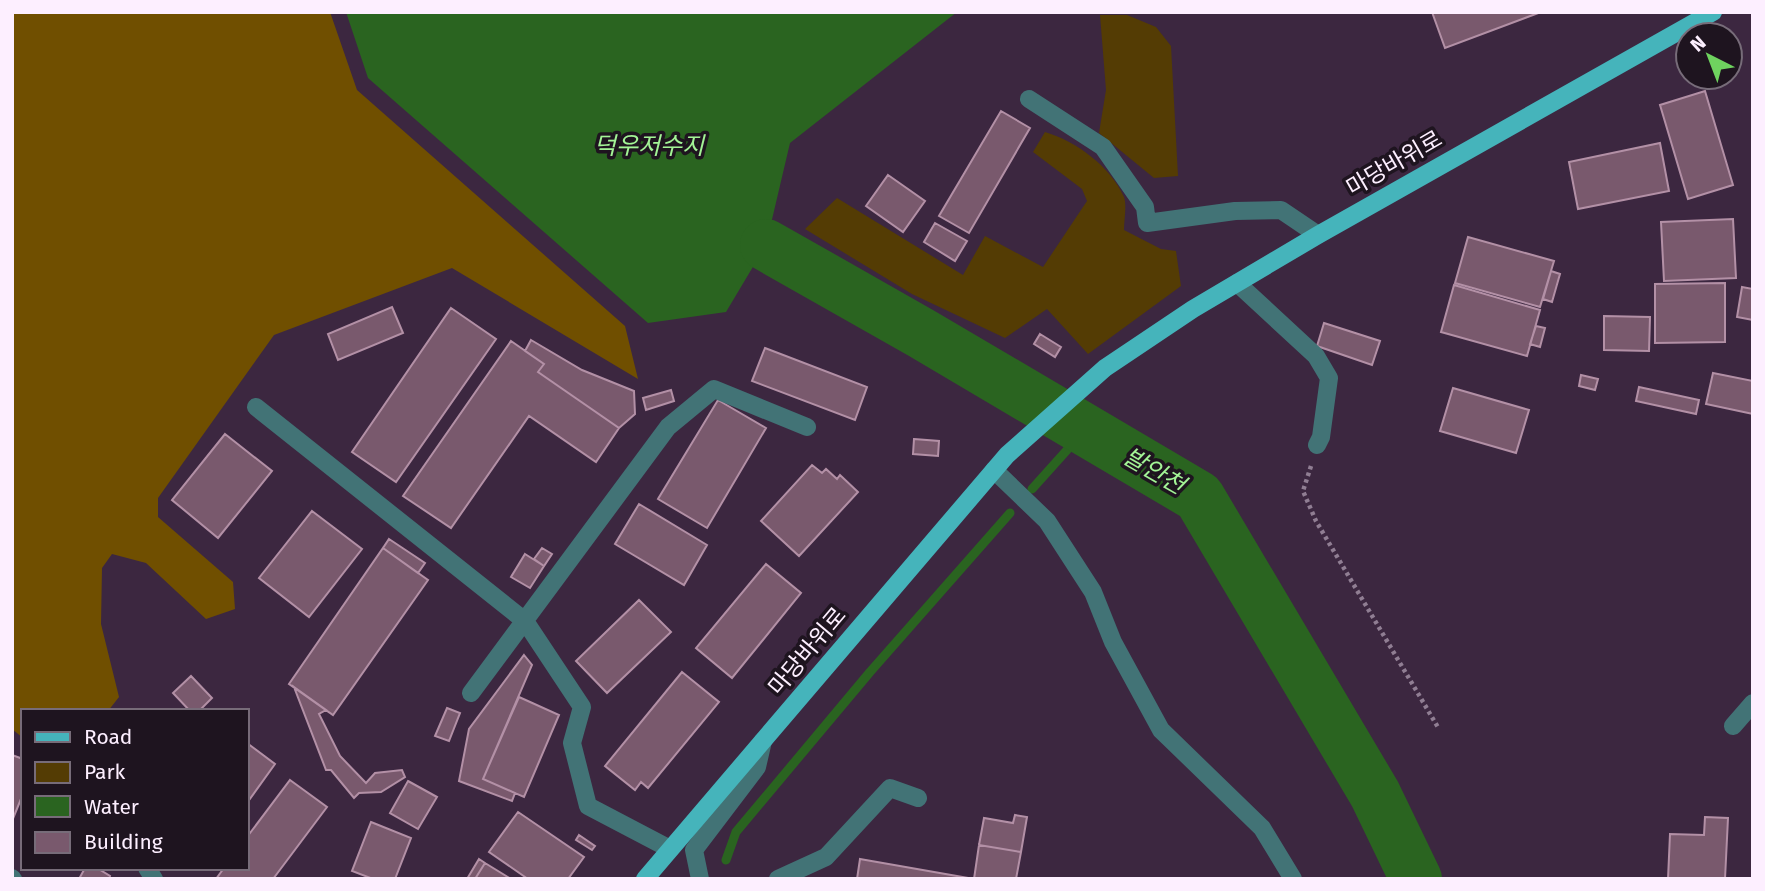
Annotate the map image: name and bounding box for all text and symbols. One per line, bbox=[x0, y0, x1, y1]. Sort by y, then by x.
north arrow bbox=[1674, 21, 1744, 91]
text: N bbox=[1686, 31, 1710, 57]
street label: 마당바위로 bbox=[1341, 124, 1447, 202]
water label: 덕우저수지 bbox=[594, 132, 706, 160]
water label: 발안천 bbox=[1118, 442, 1192, 501]
street label: 마당바위로 bbox=[762, 601, 852, 701]
legend bbox=[21, 709, 248, 870]
text: Road bbox=[84, 724, 132, 750]
text: Park bbox=[84, 759, 126, 785]
text: Water bbox=[84, 794, 139, 820]
text: Building bbox=[84, 829, 163, 855]

